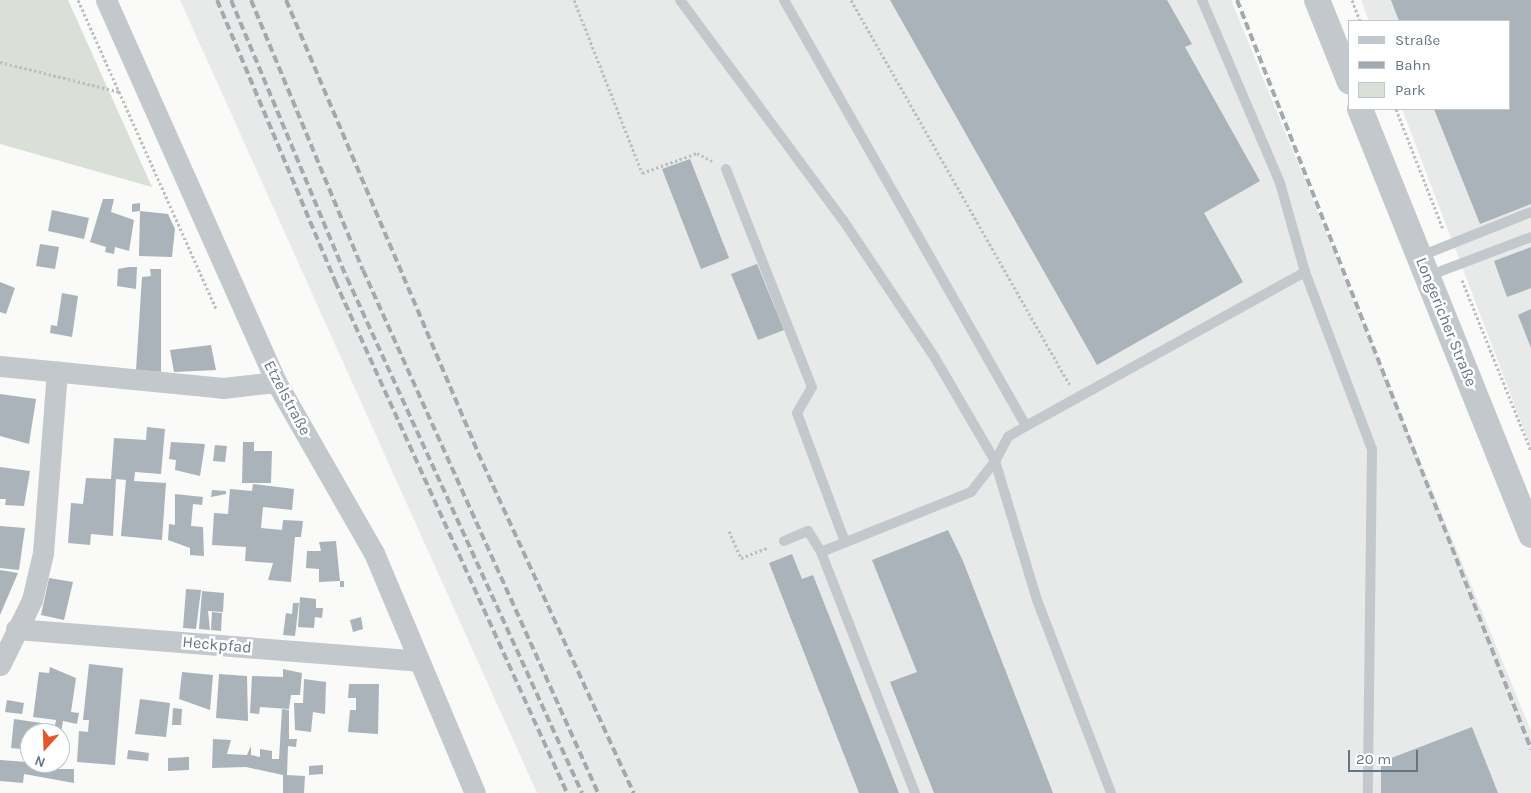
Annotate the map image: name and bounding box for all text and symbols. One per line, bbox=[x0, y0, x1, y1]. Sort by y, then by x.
legend bbox=[1348, 20, 1511, 110]
text: Straße bbox=[1395, 31, 1440, 49]
text: Bahn bbox=[1395, 56, 1431, 74]
text: Park bbox=[1395, 81, 1425, 99]
street label: Longericher Straße bbox=[1411, 255, 1481, 389]
street label: Etzelstraße bbox=[259, 357, 315, 439]
street label: Heckpfad bbox=[182, 632, 252, 658]
north arrow bbox=[20, 723, 70, 773]
scale bar bbox=[1351, 740, 1421, 772]
text: 20 m bbox=[1356, 750, 1391, 768]
text: N bbox=[32, 752, 48, 771]

